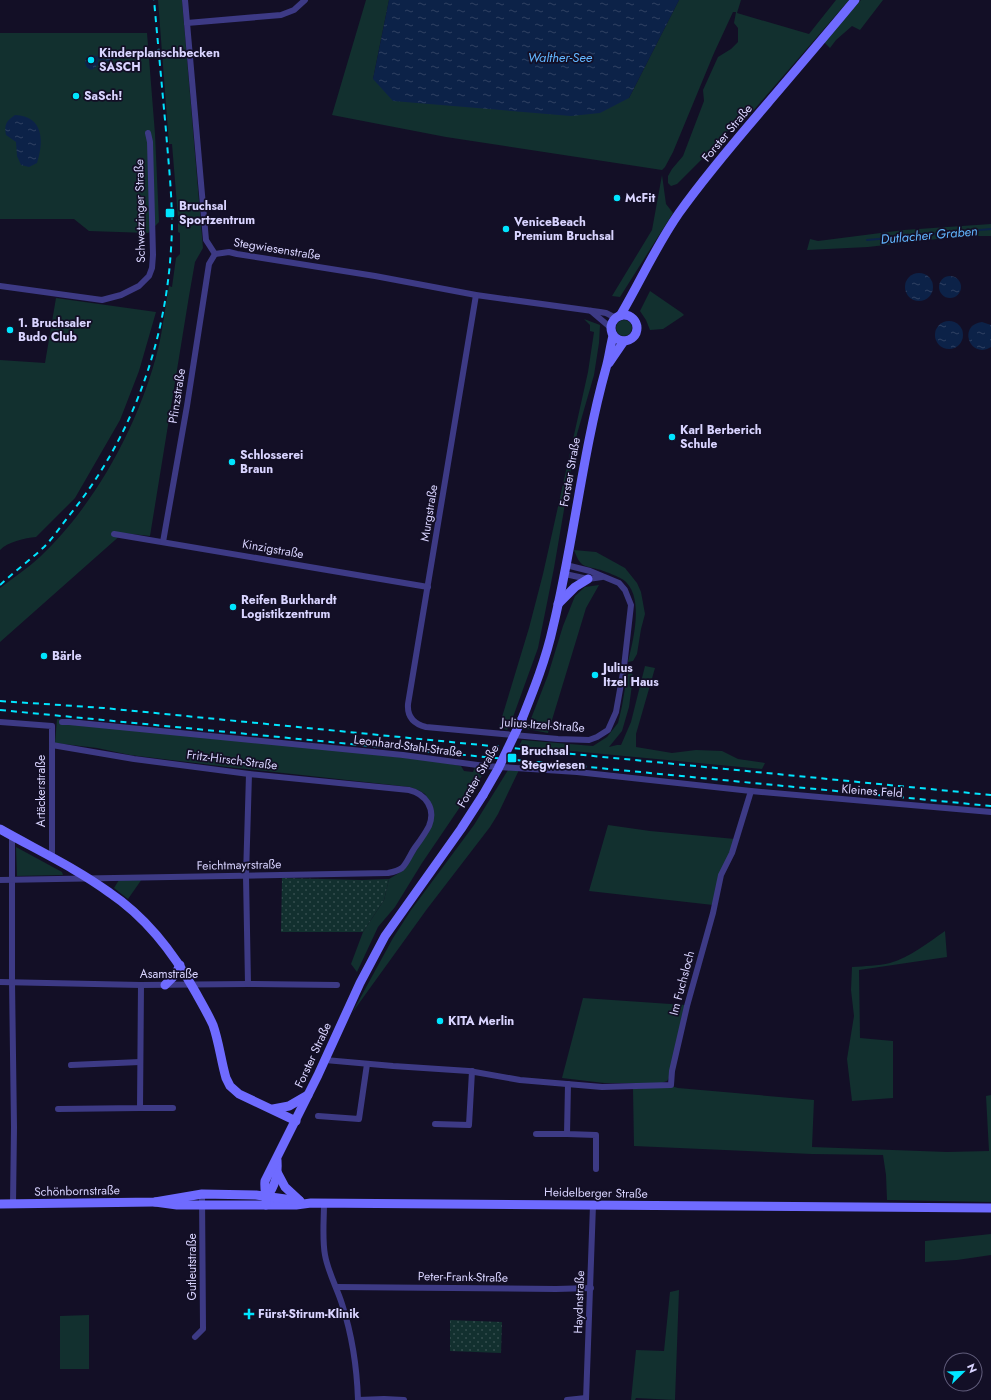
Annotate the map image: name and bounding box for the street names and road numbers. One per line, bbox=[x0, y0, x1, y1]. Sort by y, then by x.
street label: Forster Straße bbox=[698, 100, 756, 166]
street label: Schwetzinger Straße bbox=[130, 159, 150, 263]
street label: Stegwiesenstraße bbox=[232, 233, 322, 265]
street label: Pfinzstraße bbox=[164, 367, 190, 425]
street label: Forster Straße bbox=[555, 436, 585, 508]
street label: Murgstraße bbox=[416, 483, 442, 543]
street label: Kinzigstraße bbox=[241, 535, 305, 563]
street label: Julius-Itzel-Straße bbox=[499, 713, 585, 737]
street label: Leonhard-Stahl-Straße bbox=[353, 730, 463, 762]
street label: Forster Straße bbox=[453, 741, 503, 811]
street label: Fritz-Hirsch-Straße bbox=[186, 745, 278, 775]
street label: Artäckerstraße bbox=[32, 755, 50, 827]
street label: Kleines Feld bbox=[841, 780, 903, 802]
street label: Feichtmayrstraße bbox=[196, 855, 282, 875]
street label: Im Fuchsloch bbox=[665, 949, 699, 1017]
street label: Asamstraße bbox=[140, 965, 198, 983]
street label: Forster Straße bbox=[290, 1019, 336, 1091]
street label: Schönbornstraße bbox=[34, 1181, 120, 1201]
street label: Heidelberger Straße bbox=[544, 1183, 648, 1203]
street label: Gutleutstraße bbox=[183, 1233, 201, 1301]
street label: Peter-Frank-Straße bbox=[418, 1267, 508, 1287]
street label: Haydnstraße bbox=[569, 1270, 589, 1334]

